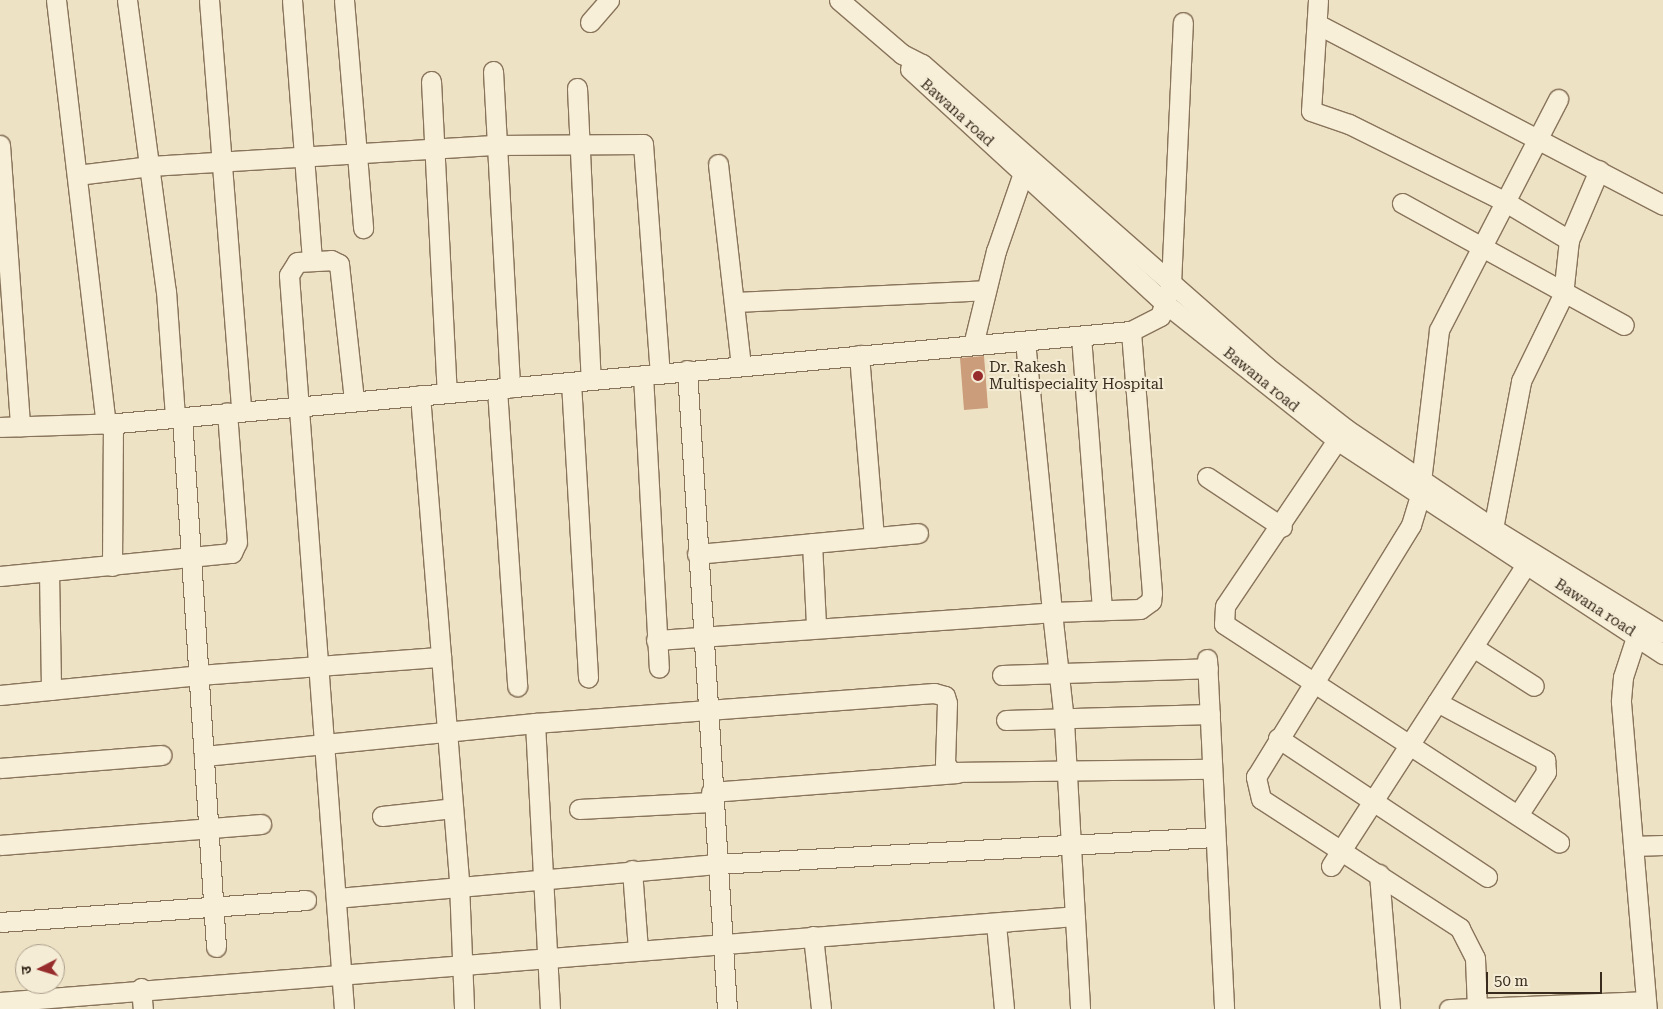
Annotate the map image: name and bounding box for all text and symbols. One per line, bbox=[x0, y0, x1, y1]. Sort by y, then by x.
street label: Bawana road bbox=[917, 75, 997, 151]
street label: Bawana road bbox=[1219, 344, 1303, 416]
place label: Dr. Rakesh Multispeciality Hospital bbox=[989, 358, 1163, 393]
marker: Dr. Rakesh Multispeciality Hospital bbox=[971, 369, 985, 383]
street label: Bawana road bbox=[1551, 575, 1639, 641]
north arrow bbox=[15, 944, 65, 994]
scale bar bbox=[1488, 962, 1604, 994]
text: उ bbox=[18, 965, 34, 975]
text: 50 m bbox=[1494, 972, 1528, 990]

